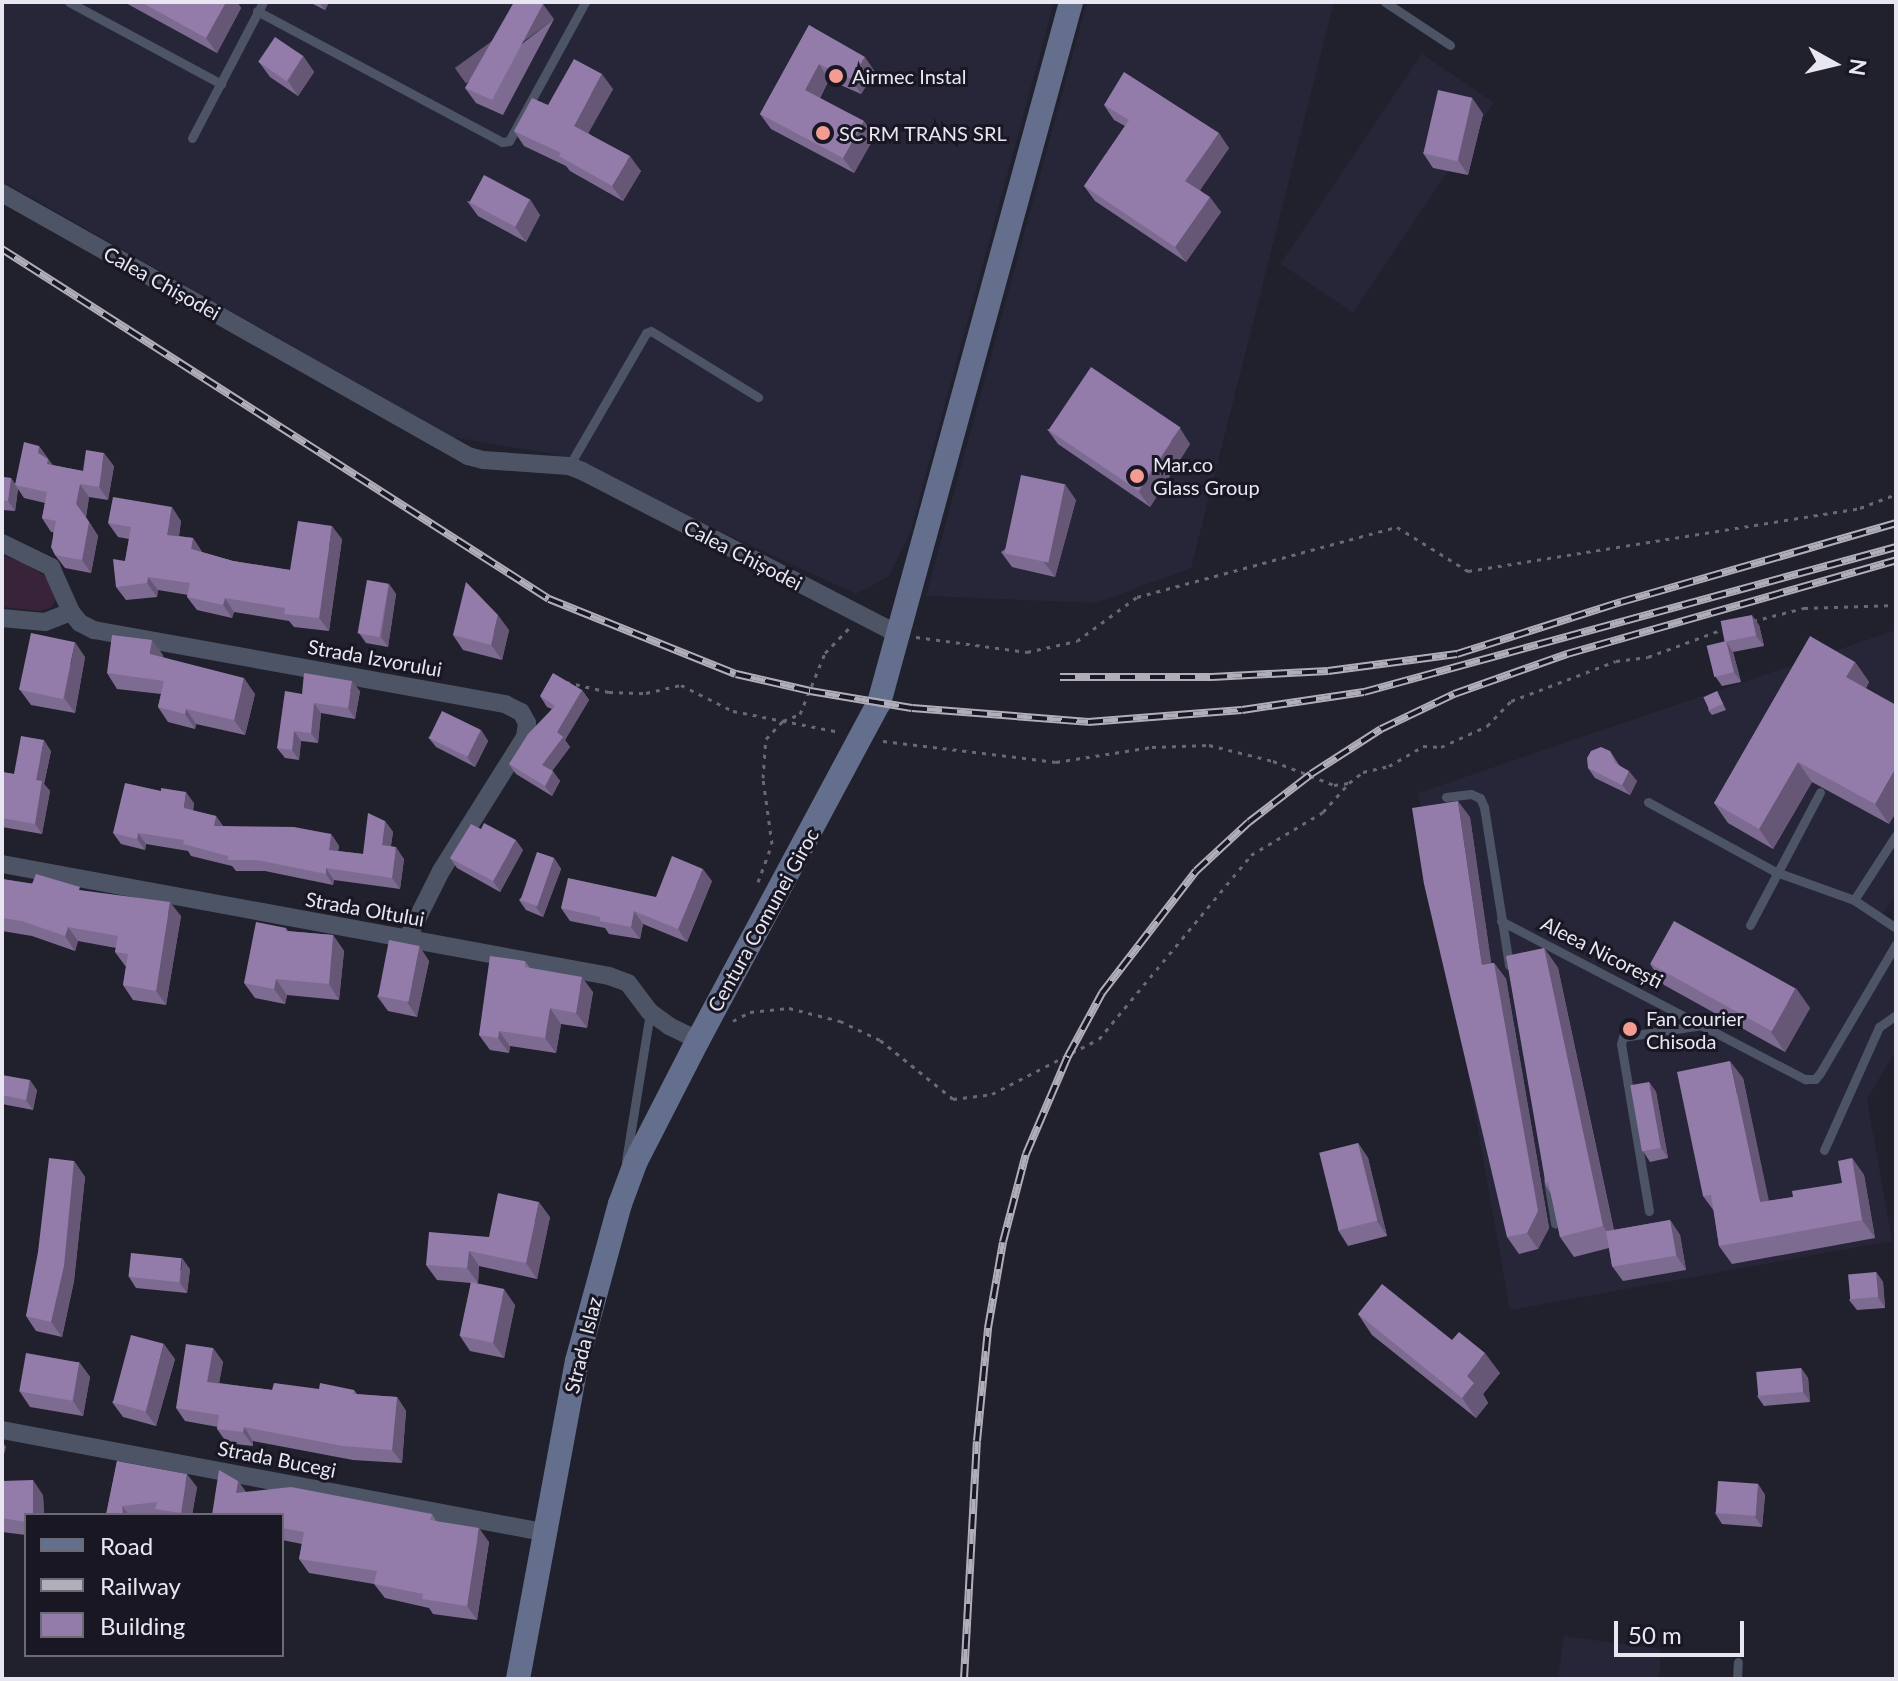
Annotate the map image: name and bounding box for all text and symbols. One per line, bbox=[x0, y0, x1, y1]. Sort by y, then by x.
north arrow bbox=[1794, 24, 1874, 104]
text: N bbox=[1844, 57, 1873, 78]
place label: Airmec Instal bbox=[852, 64, 966, 88]
marker: Airmec Instal bbox=[827, 67, 845, 85]
place label: SC RM TRANS SRL bbox=[839, 121, 1007, 145]
marker: SC RM TRANS SRL bbox=[814, 124, 832, 142]
street label: Calea Chișodei bbox=[100, 241, 224, 325]
place label: Mar.co Glass Group bbox=[1153, 452, 1260, 499]
marker: Mar.co Glass Group bbox=[1128, 467, 1146, 485]
street label: Calea Chișodei bbox=[680, 515, 806, 595]
street label: Strada Izvorului bbox=[306, 634, 444, 682]
street label: Centura Comunei Giroc bbox=[703, 824, 823, 1016]
street label: Strada Oltului bbox=[304, 887, 426, 931]
street label: Aleea Nicorești bbox=[1537, 911, 1667, 993]
place label: Fan courier Chisoda bbox=[1646, 1006, 1744, 1053]
marker: Fan courier Chisoda bbox=[1621, 1020, 1639, 1038]
street label: Strada Islaz bbox=[559, 1294, 607, 1396]
street label: Strada Bucegi bbox=[216, 1436, 338, 1482]
legend bbox=[24, 1513, 284, 1657]
text: Road bbox=[100, 1531, 153, 1560]
text: Railway bbox=[100, 1571, 181, 1600]
scale bar bbox=[1618, 1605, 1748, 1655]
text: Building bbox=[100, 1611, 185, 1640]
text: 50 m bbox=[1628, 1620, 1682, 1649]

